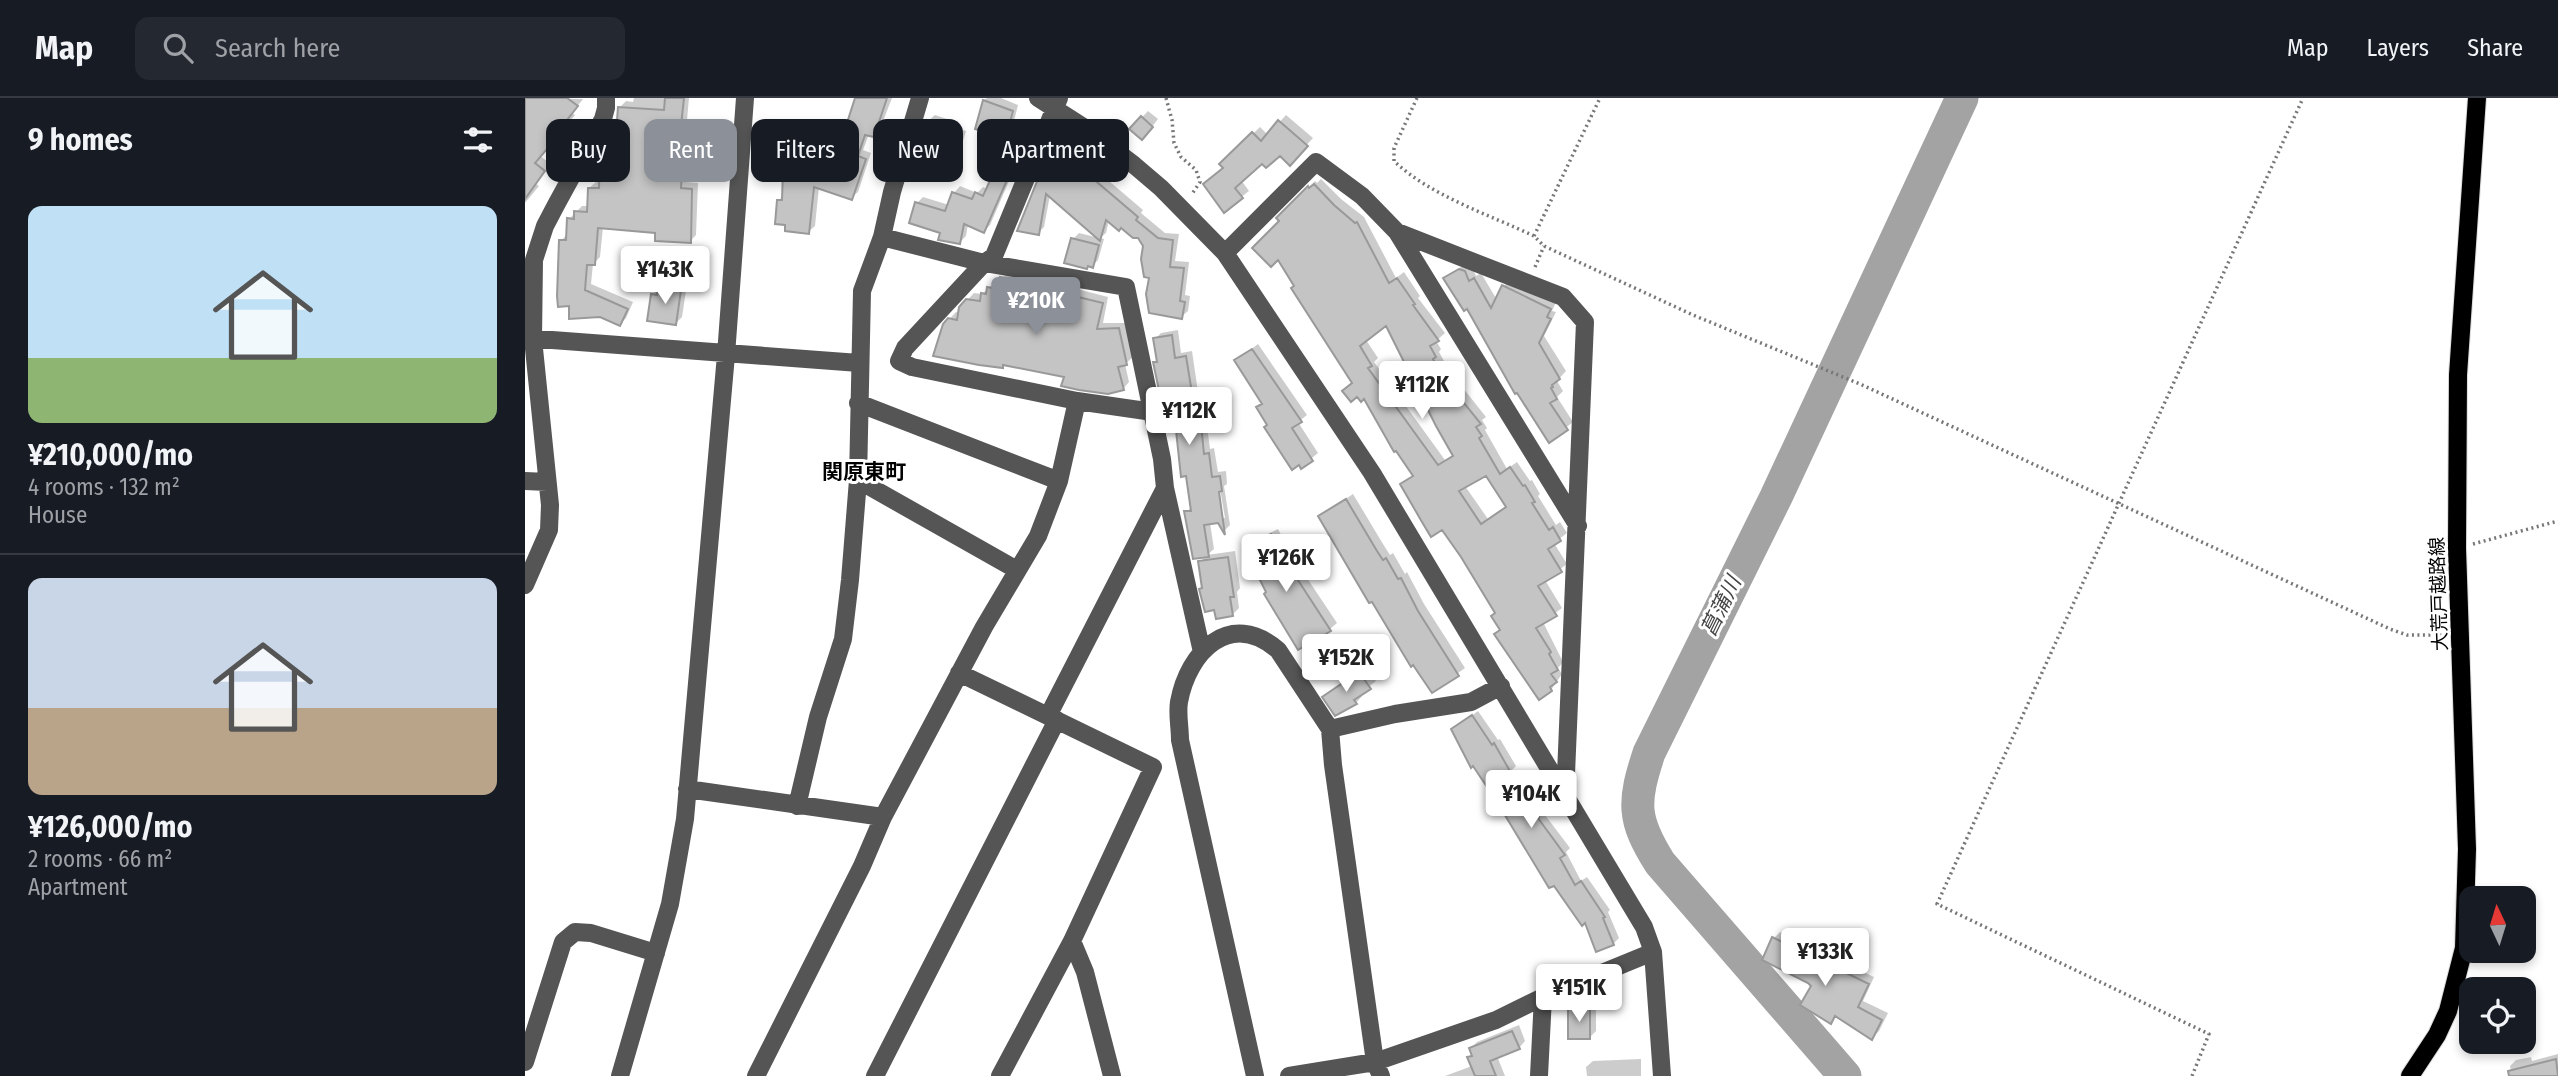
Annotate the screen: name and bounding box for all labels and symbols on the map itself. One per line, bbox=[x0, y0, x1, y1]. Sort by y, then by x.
pin: ¥143K bbox=[616, 246, 714, 306]
pin: ¥210K bbox=[987, 278, 1085, 337]
pin: ¥112K bbox=[1373, 362, 1471, 421]
pin: ¥112K bbox=[1140, 388, 1238, 447]
district label: 関原東町 bbox=[822, 459, 906, 485]
pin: ¥126K bbox=[1237, 534, 1335, 594]
street label: 大荒戸越路線 bbox=[2425, 537, 2452, 651]
water label: 菖蒲川 bbox=[1696, 570, 1747, 640]
pin: ¥152K bbox=[1297, 634, 1395, 694]
pin: ¥104K bbox=[1482, 770, 1580, 830]
north arrow bbox=[2459, 886, 2536, 962]
pin: ¥133K bbox=[1776, 928, 1874, 988]
pin: ¥151K bbox=[1530, 964, 1628, 1024]

